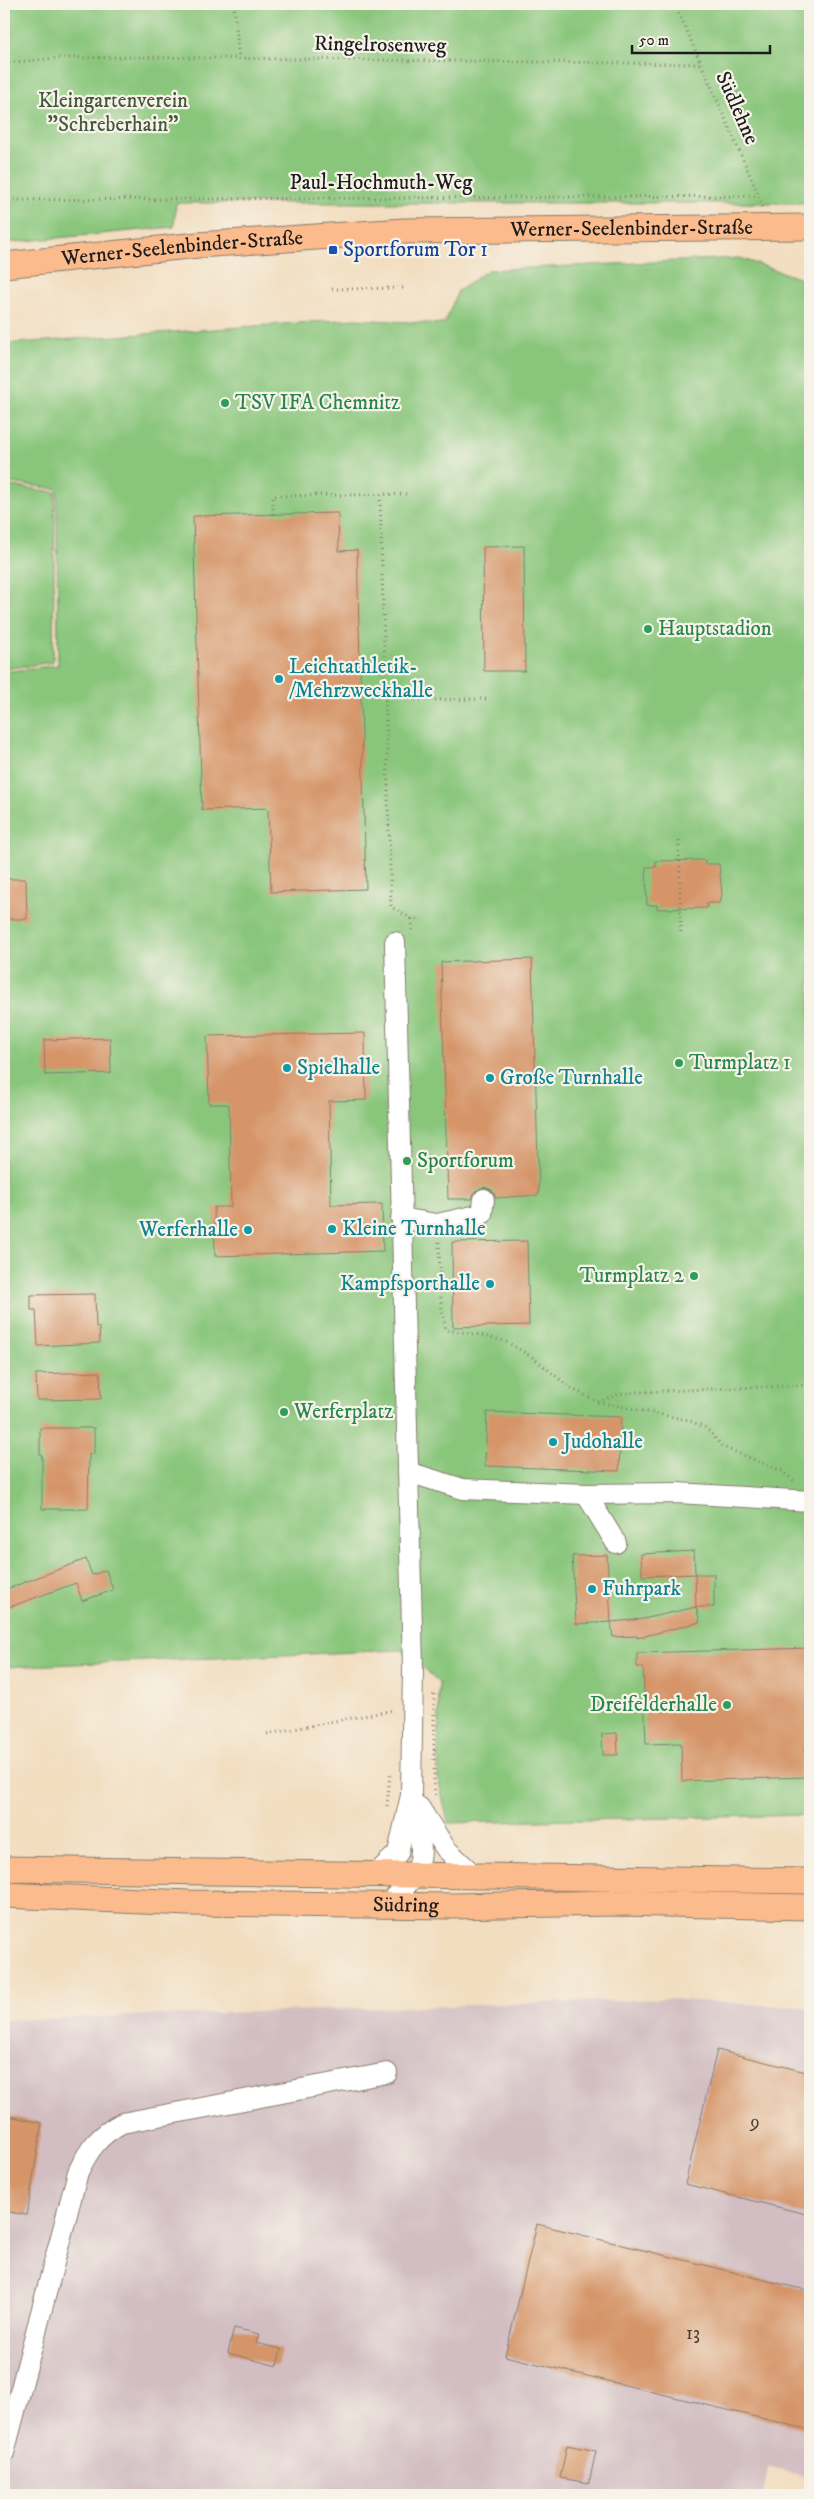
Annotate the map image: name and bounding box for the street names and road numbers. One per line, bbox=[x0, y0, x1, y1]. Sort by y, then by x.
street label: Ringelrosenweg bbox=[314, 31, 447, 59]
street label: Südlehne bbox=[709, 67, 765, 149]
street label: Paul-Hochmuth-Weg bbox=[290, 170, 473, 196]
street label: Werner-Seelenbinder-Straße bbox=[509, 215, 753, 243]
street label: Werner-Seelenbinder-Straße bbox=[59, 225, 304, 272]
street label: Südring bbox=[373, 1892, 440, 1919]

